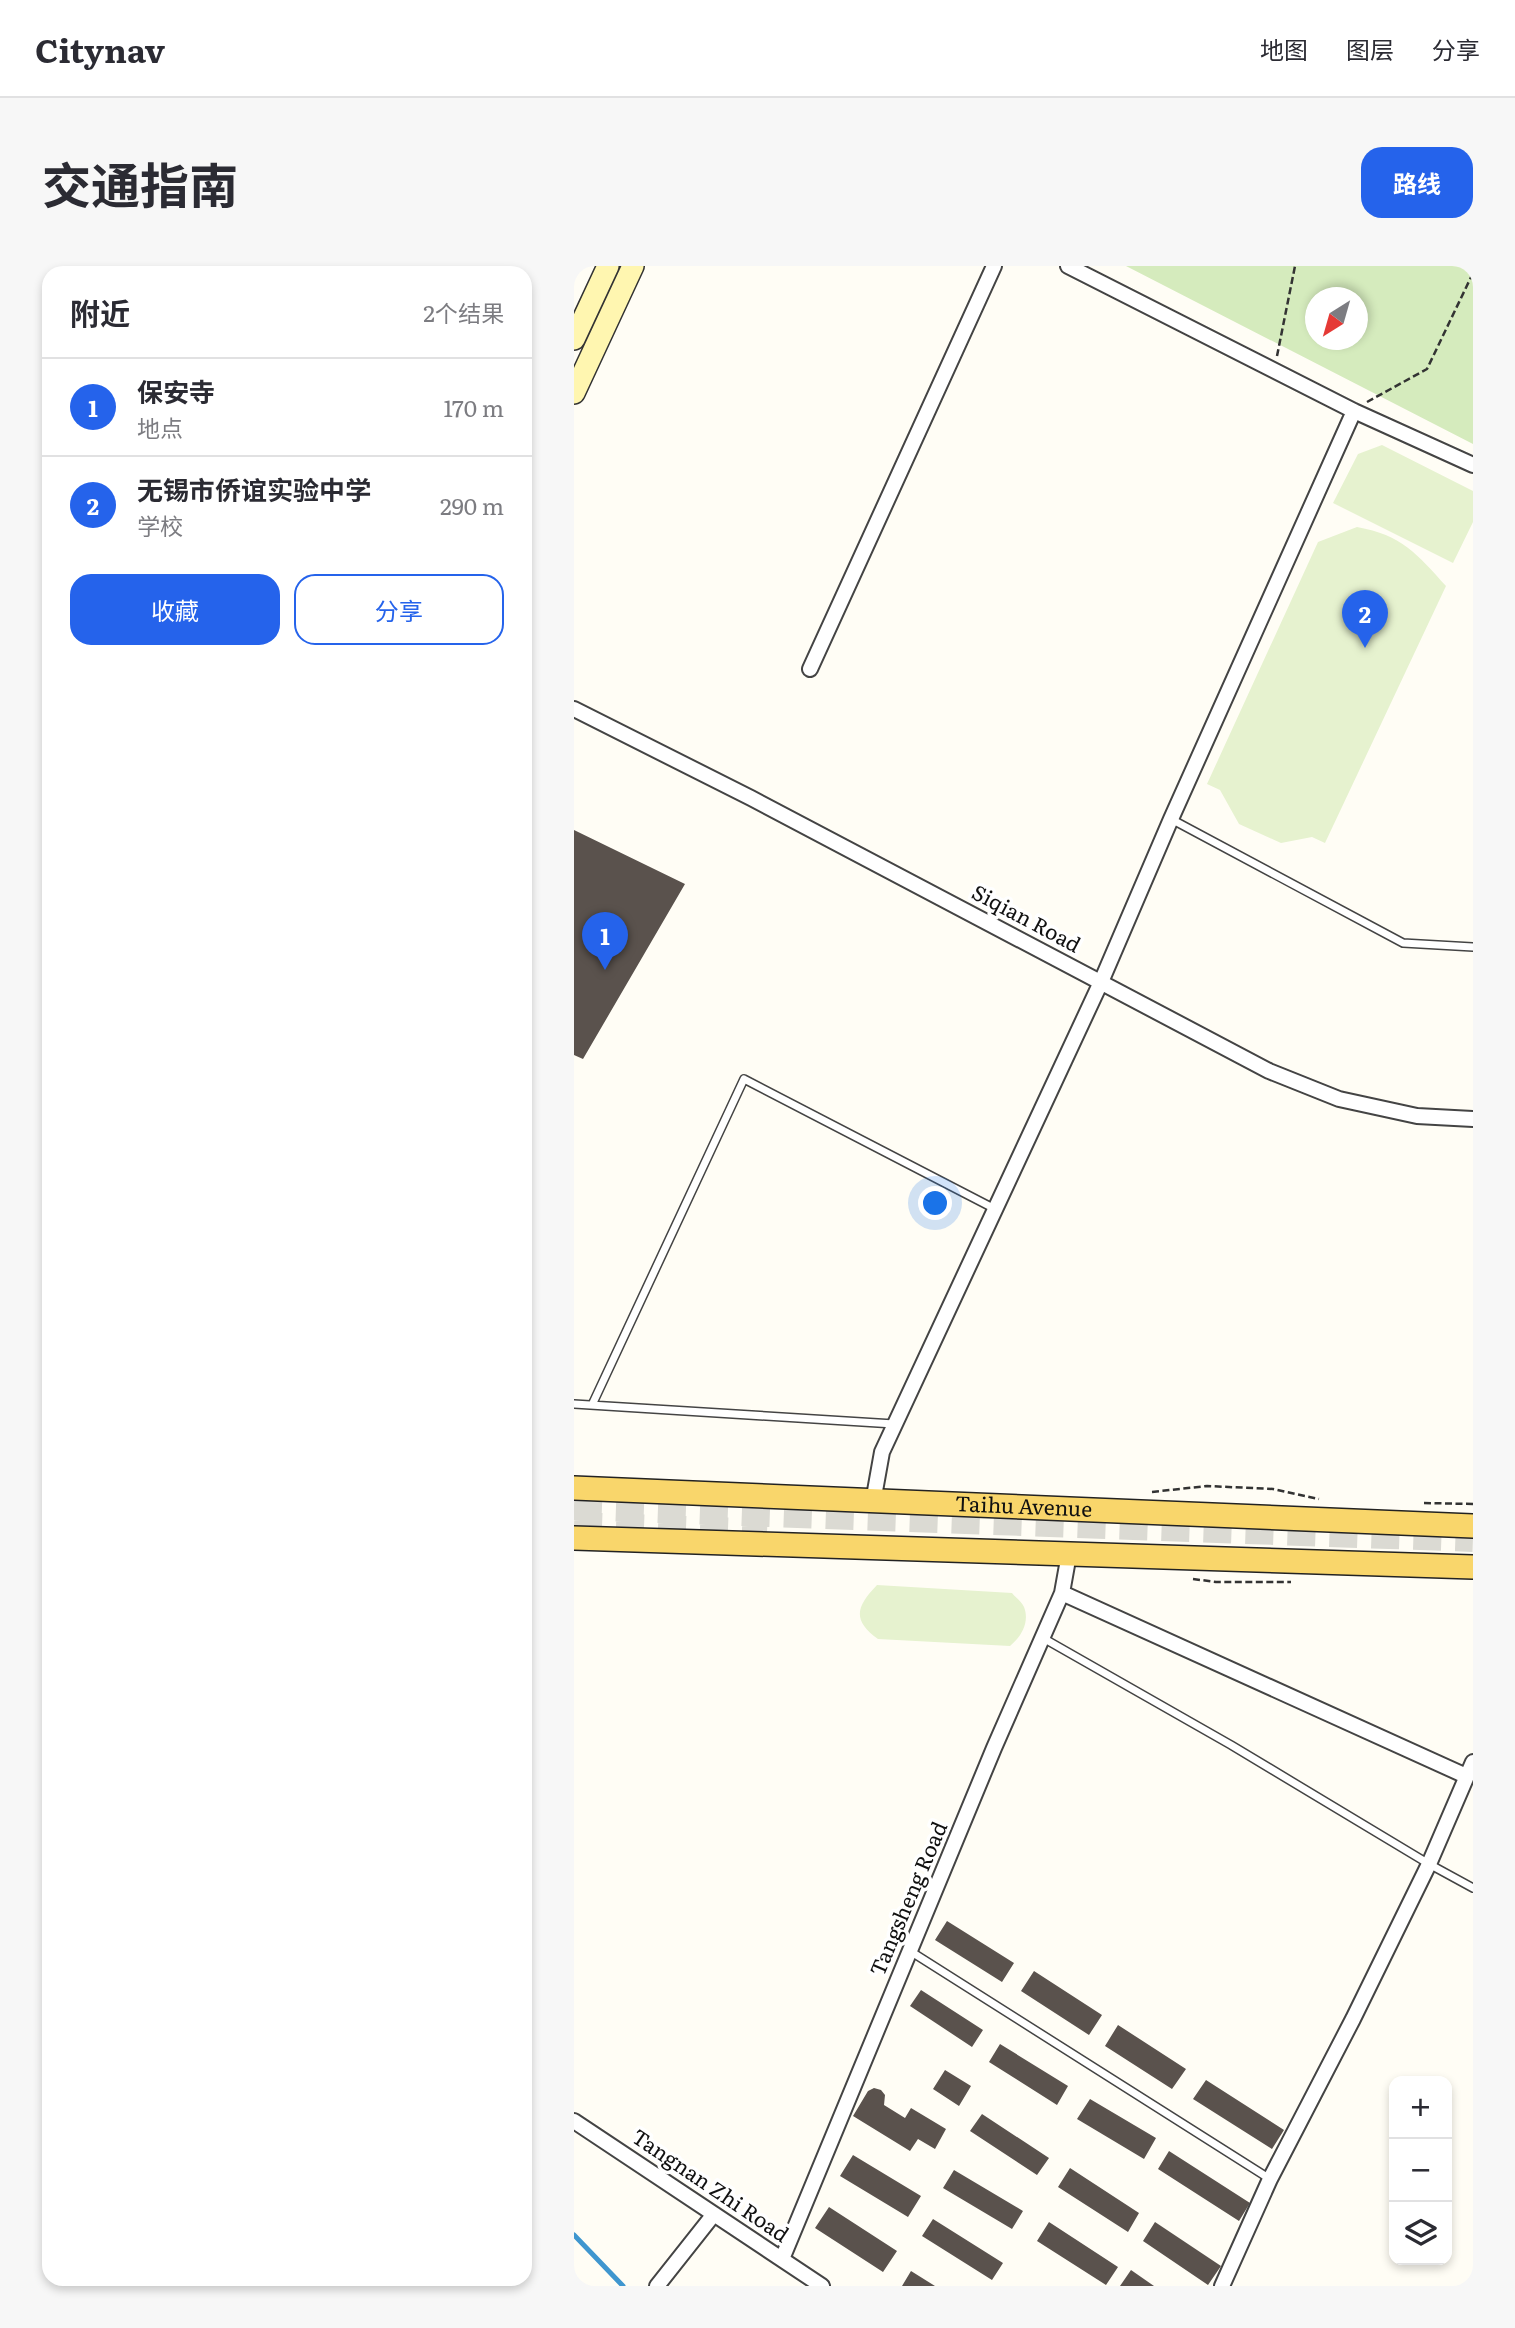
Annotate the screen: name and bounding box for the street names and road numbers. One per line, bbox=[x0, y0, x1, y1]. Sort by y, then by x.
street label: Siqian Road bbox=[967, 875, 1087, 959]
street label: Taihu Avenue bbox=[955, 1486, 1093, 1523]
street label: Tangsheng Road bbox=[860, 1816, 953, 1980]
street label: Tangnan Zhi Road bbox=[627, 2120, 796, 2248]

